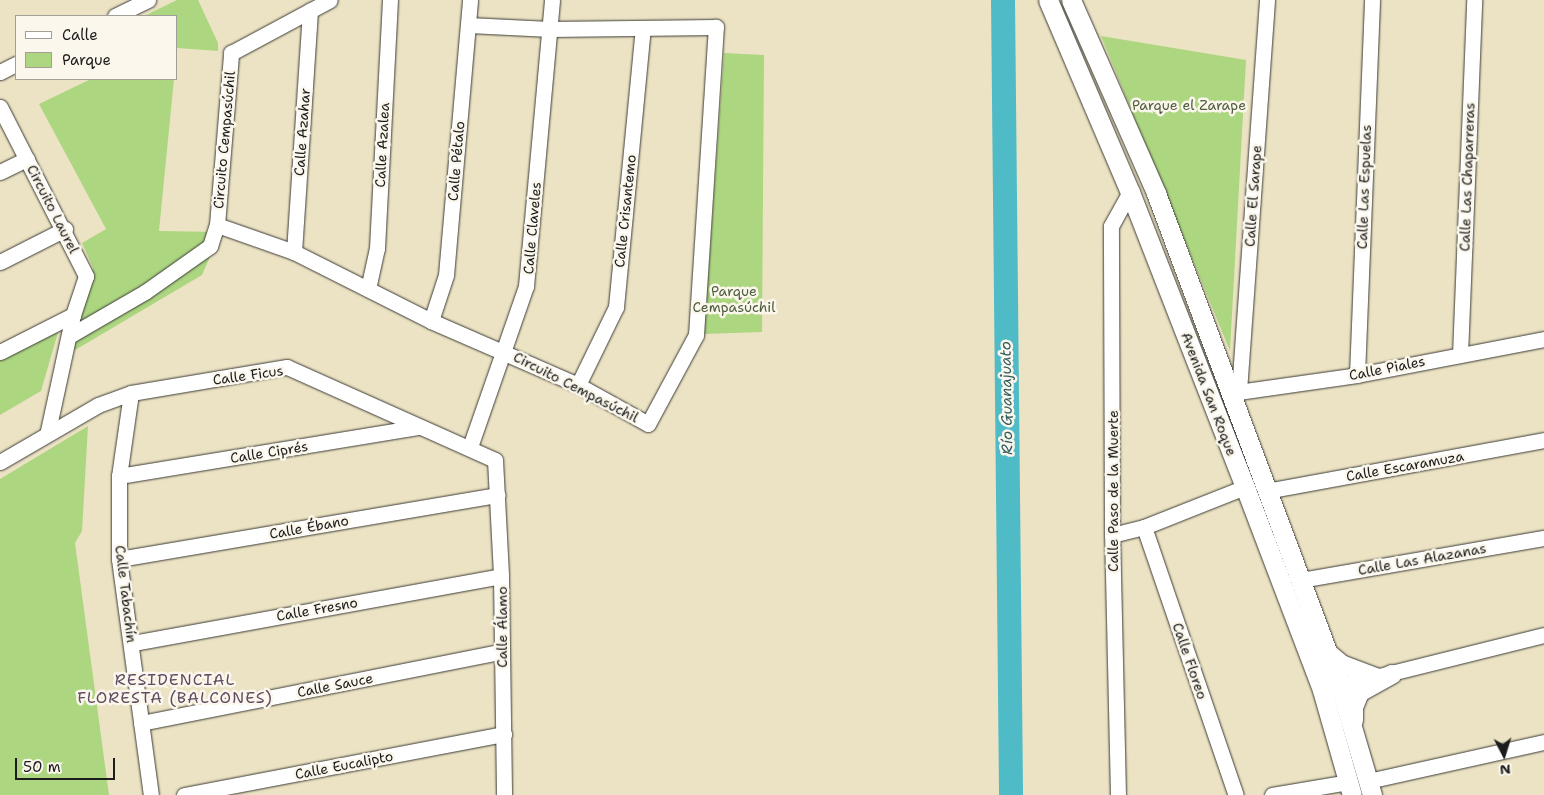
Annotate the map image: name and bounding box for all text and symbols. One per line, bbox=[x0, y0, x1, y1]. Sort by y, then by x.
legend bbox=[15, 15, 178, 80]
text: Calle bbox=[62, 25, 98, 45]
text: Parque bbox=[62, 50, 111, 70]
street label: Circuito Cempasúchil bbox=[210, 70, 238, 210]
street label: Calle Azahar bbox=[291, 87, 313, 177]
park label: Parque el Zarape bbox=[1132, 97, 1246, 113]
street label: Calle Azalea bbox=[371, 102, 393, 188]
street label: Calle Las Chaparreras bbox=[1456, 102, 1478, 252]
street label: Calle Pétalo bbox=[444, 120, 468, 202]
street label: Calle Las Espuelas bbox=[1353, 124, 1375, 250]
street label: Calle El Sarape bbox=[1241, 145, 1265, 247]
street label: Calle Crisantemo bbox=[611, 154, 639, 268]
street label: Circuito Laurel bbox=[23, 162, 83, 256]
street label: Calle Claveles bbox=[520, 181, 544, 275]
park label: Parque Cempasúchil bbox=[693, 283, 775, 316]
street label: Avenida San Roque bbox=[1178, 330, 1240, 458]
water label: Río Guanajuato bbox=[997, 341, 1017, 455]
street label: Circuito Cempasúchil bbox=[511, 348, 641, 426]
street label: Calle Piales bbox=[1347, 352, 1427, 384]
street label: Calle Ficus bbox=[212, 362, 284, 388]
street label: Calle Paso de la Muerte bbox=[1105, 410, 1121, 572]
street label: Calle Ciprés bbox=[229, 438, 309, 466]
street label: Calle Escaramuza bbox=[1345, 447, 1465, 485]
street label: Calle Ébano bbox=[268, 512, 350, 542]
street label: Calle Las Alazanas bbox=[1357, 539, 1487, 579]
street label: Calle Tabachín bbox=[112, 544, 140, 644]
street label: Calle Álamo bbox=[494, 586, 510, 668]
street label: Calle Fresno bbox=[275, 594, 359, 624]
street label: Calle Floreo bbox=[1169, 620, 1211, 702]
street label: Calle Sauce bbox=[296, 669, 374, 701]
district label: RESIDENCIAL FLORESTA (BALCONES) bbox=[75, 670, 275, 708]
north arrow bbox=[1479, 730, 1529, 780]
street label: Calle Eucalipto bbox=[293, 747, 395, 783]
scale bar bbox=[18, 748, 118, 780]
text: 50 m bbox=[23, 757, 61, 777]
text: N bbox=[1499, 760, 1512, 779]

